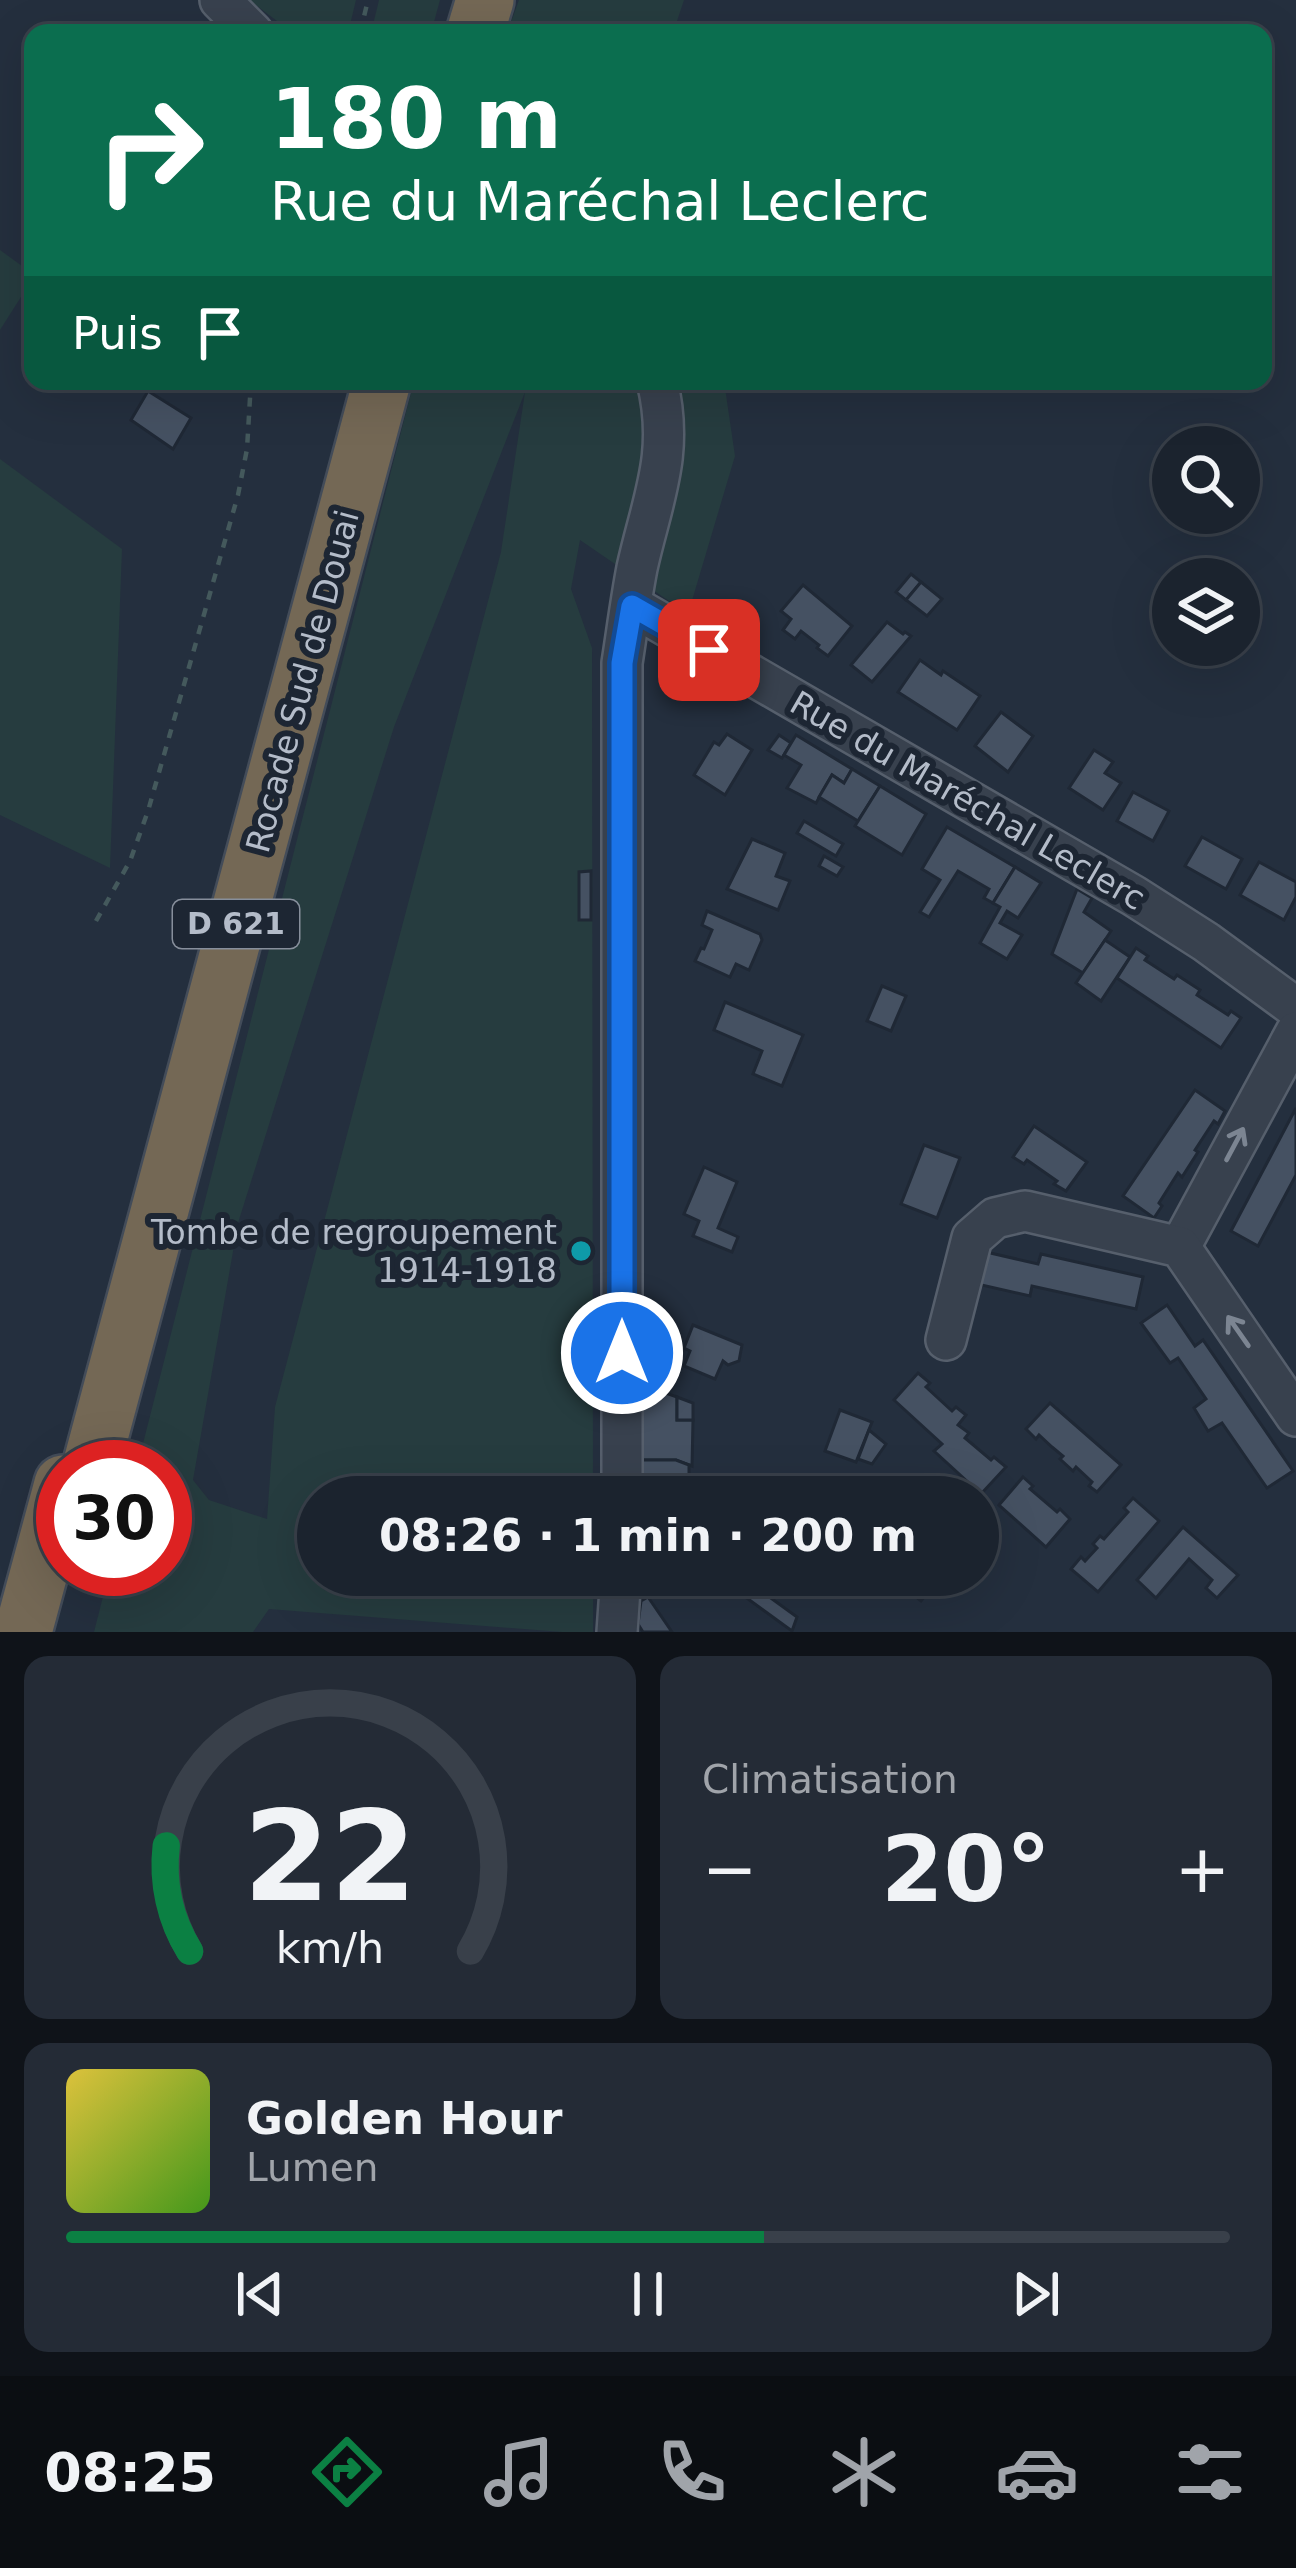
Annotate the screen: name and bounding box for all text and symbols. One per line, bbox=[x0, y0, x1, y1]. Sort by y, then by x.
text: 180 m bbox=[270, 70, 562, 168]
icon: right bbox=[72, 72, 228, 228]
text: Rue du Maréchal Leclerc bbox=[270, 170, 929, 233]
icon: arrive bbox=[187, 300, 253, 366]
text: Puis bbox=[72, 307, 163, 360]
map controls bbox=[1152, 426, 1260, 666]
button: search bbox=[1152, 426, 1260, 534]
street label: Rocade Sud de Douai bbox=[238, 506, 367, 857]
button: layers bbox=[1152, 558, 1260, 666]
pin bbox=[658, 599, 760, 701]
icon: arrive bbox=[676, 617, 742, 683]
street label: Rue du Maréchal Leclerc bbox=[783, 683, 1152, 918]
road number: D 621 bbox=[173, 900, 299, 948]
one-way arrow bbox=[1225, 1127, 1248, 1163]
place label: Tombe de regroupement 1914-1918 bbox=[150, 1213, 557, 1290]
marker: Tombe de regroupement 1914-1918 bbox=[568, 1238, 594, 1264]
position arrow bbox=[559, 1290, 685, 1416]
one-way arrow bbox=[1226, 1315, 1251, 1349]
speed limit sign: 30 bbox=[36, 1440, 192, 1596]
text: 08:26 · 1 min · 200 m bbox=[379, 1509, 917, 1562]
text: Climatisation bbox=[702, 1757, 958, 1802]
text: 22 bbox=[243, 1784, 417, 1929]
text: 20° bbox=[881, 1817, 1051, 1922]
text: − bbox=[702, 1831, 757, 1908]
text: + bbox=[1175, 1831, 1230, 1908]
text: km/h bbox=[276, 1922, 384, 1972]
text: Golden Hour bbox=[246, 2092, 563, 2145]
text: Lumen bbox=[246, 2145, 378, 2190]
icon: previous bbox=[227, 2261, 293, 2327]
icon: pause bbox=[615, 2261, 681, 2327]
icon: next bbox=[1003, 2261, 1069, 2327]
icon: directions bbox=[305, 2430, 389, 2514]
icon: music bbox=[477, 2430, 561, 2514]
icon: phone bbox=[650, 2430, 734, 2514]
icon: climate bbox=[822, 2430, 906, 2514]
icon: car bbox=[995, 2430, 1079, 2514]
icon: filters bbox=[1168, 2430, 1252, 2514]
text: 08:25 bbox=[44, 2441, 216, 2504]

